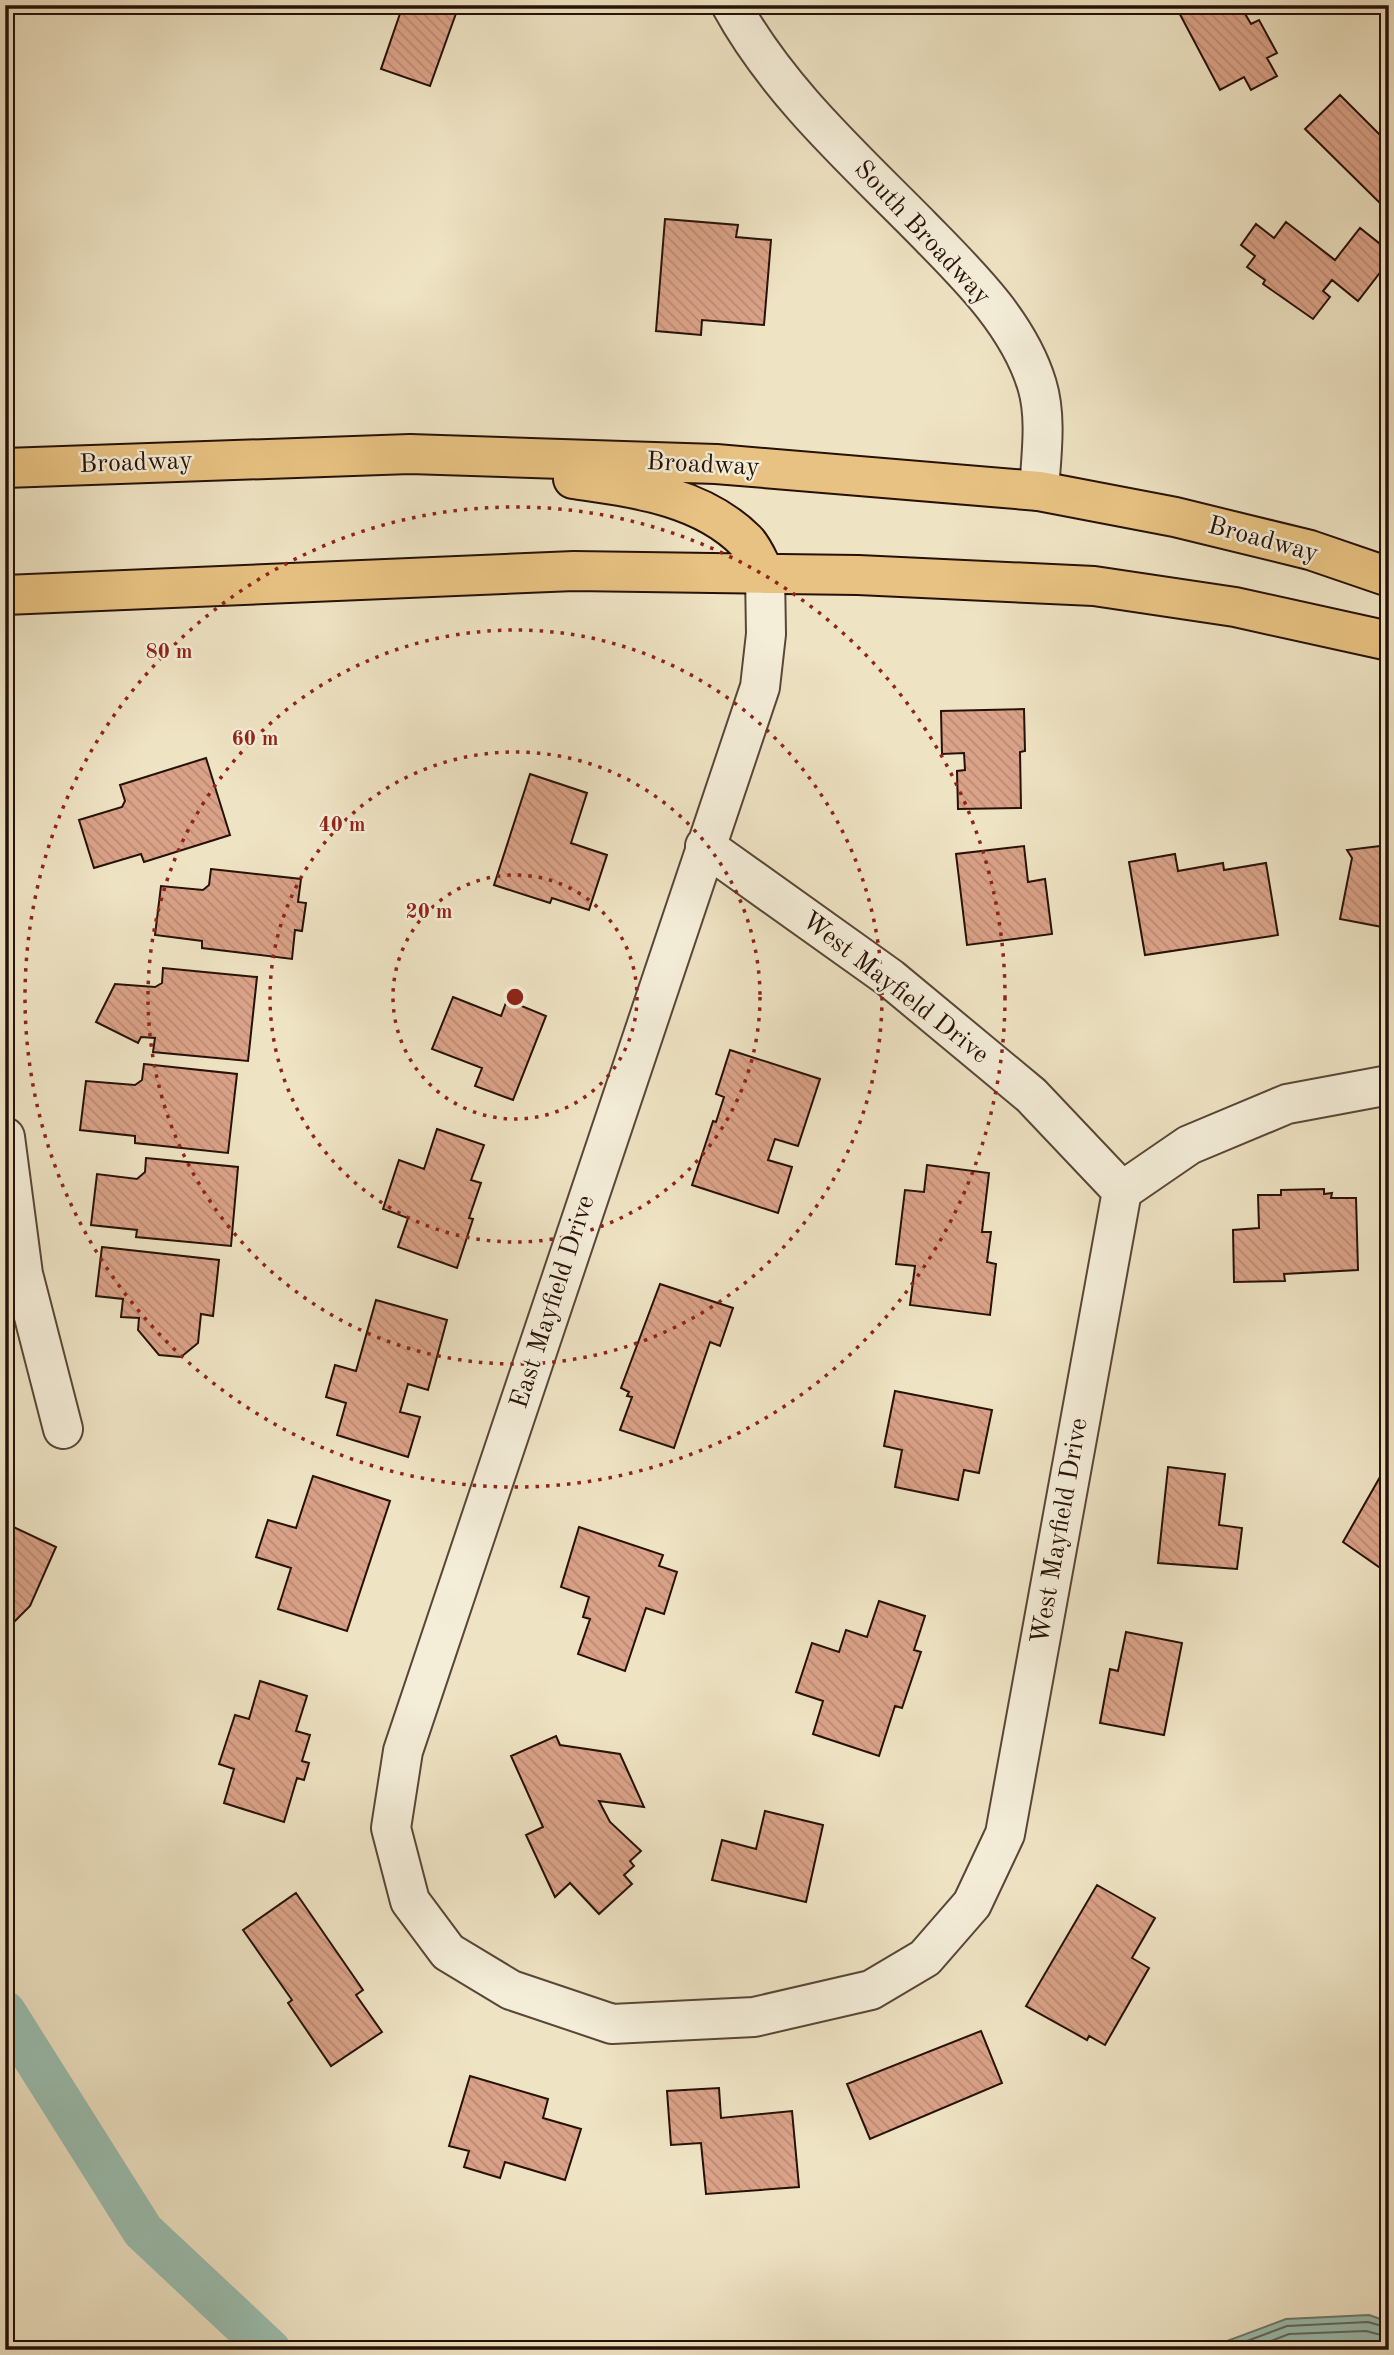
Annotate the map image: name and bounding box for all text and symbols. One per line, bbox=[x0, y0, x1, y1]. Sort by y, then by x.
street label: South Broadway bbox=[849, 156, 995, 310]
street label: Broadway bbox=[79, 448, 193, 478]
street label: Broadway bbox=[646, 449, 761, 481]
street label: Broadway bbox=[1205, 513, 1321, 567]
text: 80 m bbox=[145, 642, 193, 663]
text: 60 m bbox=[231, 729, 279, 750]
text: 40 m bbox=[318, 815, 366, 836]
text: 20 m bbox=[405, 902, 453, 923]
street label: West Mayfield Drive bbox=[797, 907, 993, 1069]
centre of rings bbox=[503, 985, 527, 1009]
street label: East Mayfield Drive bbox=[506, 1192, 600, 1412]
street label: West Mayfield Drive bbox=[1027, 1416, 1093, 1646]

